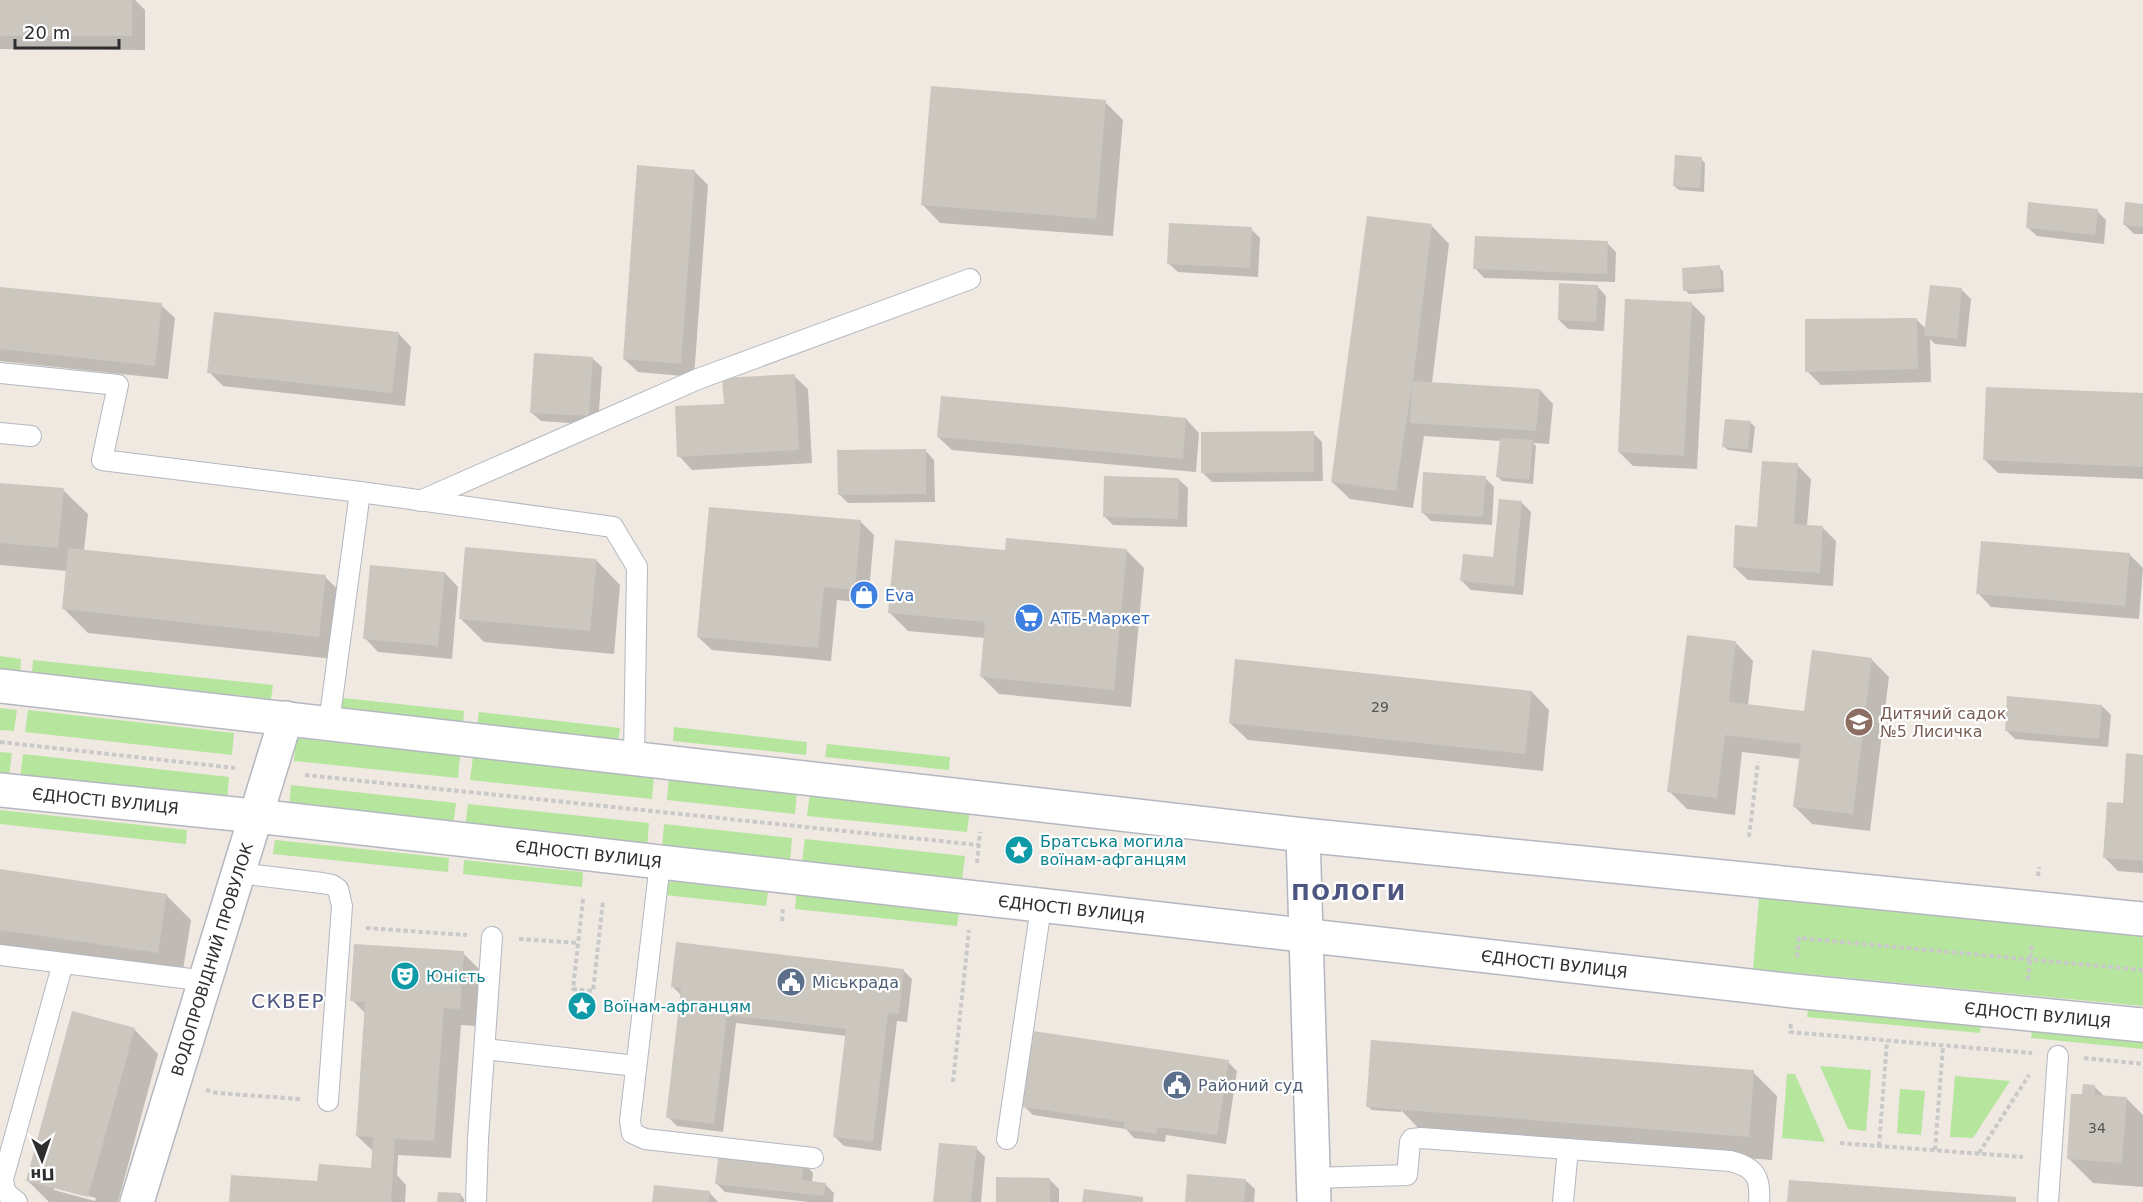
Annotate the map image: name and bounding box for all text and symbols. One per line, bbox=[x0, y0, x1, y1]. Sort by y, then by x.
scale bar bbox=[15, 12, 118, 50]
text: 20 m bbox=[24, 22, 70, 43]
shop icon: Eva bbox=[848, 579, 880, 611]
place label: Eva bbox=[885, 586, 914, 605]
supermarket icon: АТБ-Маркет bbox=[1013, 602, 1045, 634]
place label: АТБ-Маркет bbox=[1050, 609, 1150, 628]
house number: 29 bbox=[1371, 699, 1389, 715]
place label: Дитячий садок №5 Лисичка bbox=[1880, 704, 2007, 741]
school or university icon: Дитячий садок №5 Лисичка bbox=[1843, 706, 1875, 738]
street label: ЄДНОСТІ ВУЛИЦЯ bbox=[31, 784, 180, 818]
place label: Братська могила воїнам-афганцям bbox=[1040, 832, 1187, 869]
place icon: Братська могила воїнам-афганцям bbox=[1003, 834, 1035, 866]
street label: ЄДНОСТІ ВУЛИЦЯ bbox=[514, 836, 663, 872]
street label: ВОДОПРОВІДНИЙ ПРОВУЛОК bbox=[167, 840, 257, 1078]
district label: ПОЛОГИ bbox=[1291, 880, 1407, 905]
street label: ЄДНОСТІ ВУЛИЦЯ bbox=[997, 891, 1146, 927]
street label: ЄДНОСТІ ВУЛИЦЯ bbox=[1480, 946, 1629, 981]
theatre icon: Юність bbox=[389, 960, 421, 992]
public building icon: Міськрада bbox=[775, 966, 807, 998]
place label: Юність bbox=[426, 967, 486, 986]
place label: Міськрада bbox=[812, 973, 899, 992]
district label: СКВЕР bbox=[251, 989, 325, 1013]
place icon: Воїнам-афганцям bbox=[566, 990, 598, 1022]
place label: Воїнам-афганцям bbox=[603, 997, 751, 1016]
street label: ЄДНОСТІ ВУЛИЦЯ bbox=[1963, 998, 2112, 1031]
public building icon: Районий суд bbox=[1161, 1069, 1193, 1101]
place label: Районий суд bbox=[1198, 1076, 1303, 1095]
house number: 34 bbox=[2088, 1120, 2106, 1136]
north arrow bbox=[12, 1130, 72, 1190]
text: Пн bbox=[30, 1165, 55, 1184]

